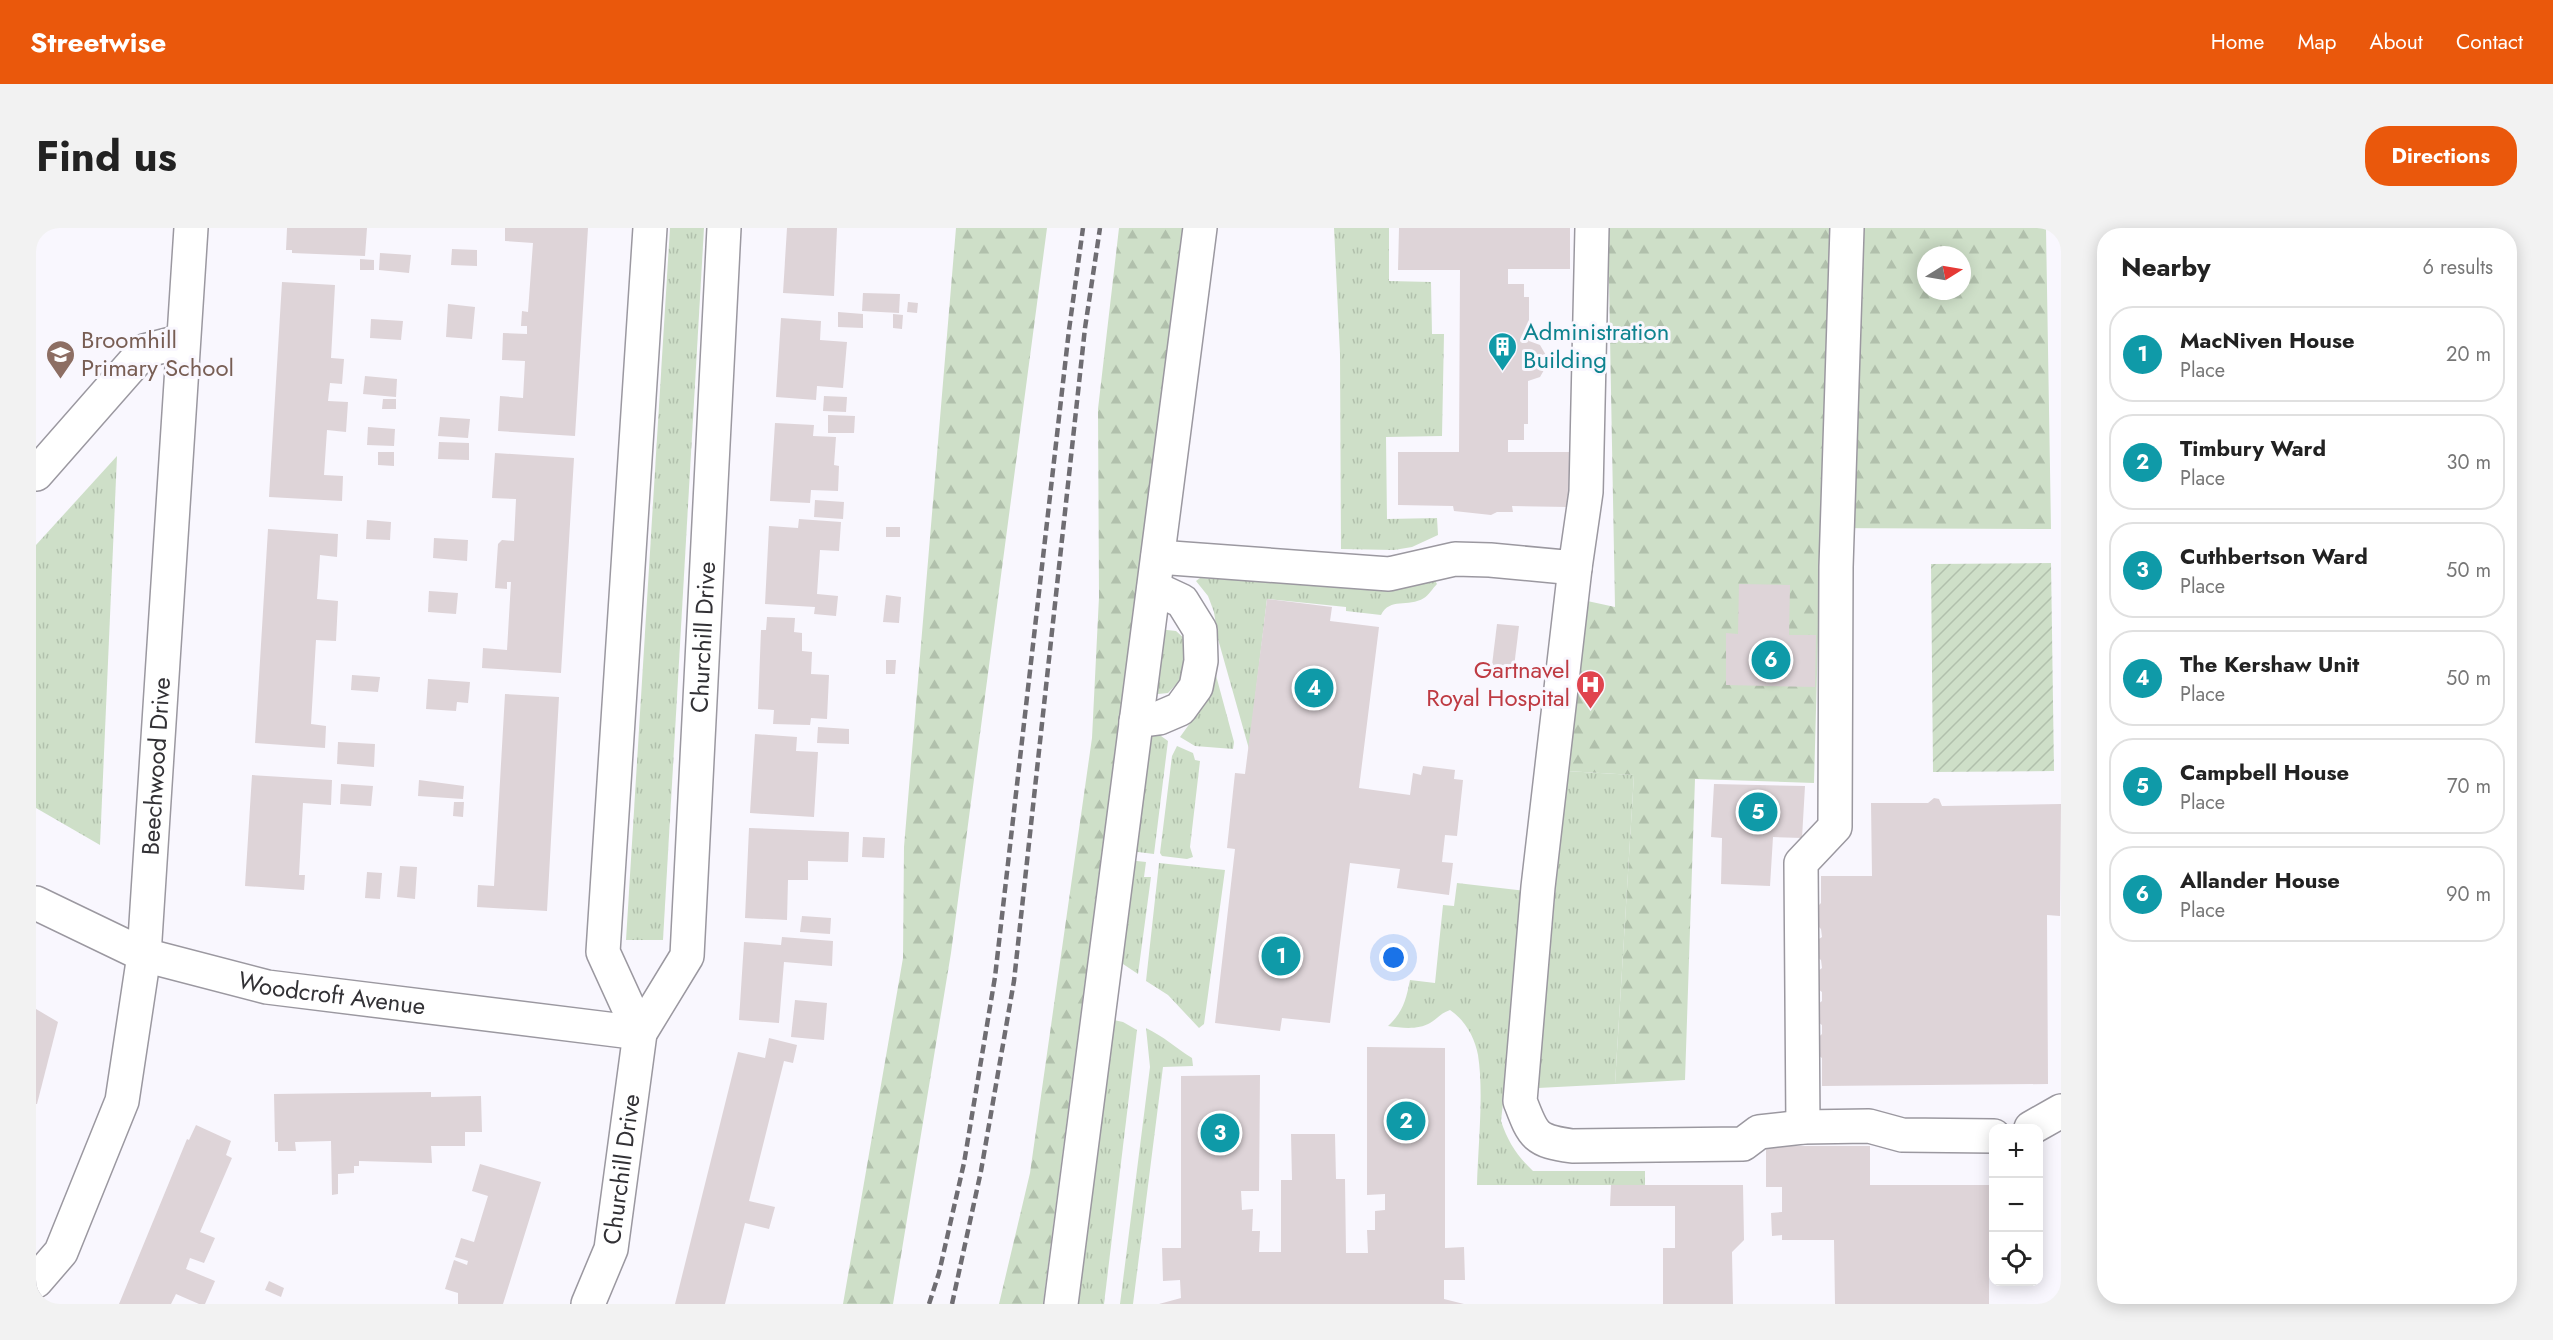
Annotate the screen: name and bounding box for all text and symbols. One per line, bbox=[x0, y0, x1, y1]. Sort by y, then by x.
text: Streetwise bbox=[30, 22, 166, 63]
text: Home bbox=[2211, 27, 2264, 57]
text: Map bbox=[2297, 27, 2337, 57]
text: About bbox=[2370, 27, 2423, 57]
text: Contact bbox=[2456, 27, 2523, 57]
text: Find us bbox=[36, 126, 177, 187]
button: Directions bbox=[2365, 126, 2517, 186]
north arrow bbox=[1917, 246, 1971, 300]
text: Nearby bbox=[2121, 248, 2210, 286]
text: 6 results bbox=[2423, 253, 2493, 282]
place label: Administration Building bbox=[1523, 314, 1669, 377]
place label: Broomhill Primary School bbox=[81, 322, 234, 385]
text: MacNiven House bbox=[2180, 324, 2355, 356]
building icon: Administration Building bbox=[1486, 330, 1518, 372]
school or university icon: Broomhill Primary School bbox=[44, 338, 76, 380]
text: 1 bbox=[2137, 340, 2148, 369]
text: 20 m bbox=[2446, 340, 2491, 369]
text: Place bbox=[2180, 356, 2225, 385]
text: Timbury Ward bbox=[2180, 432, 2326, 464]
text: 2 bbox=[2136, 448, 2149, 477]
text: 30 m bbox=[2446, 448, 2491, 477]
text: Place bbox=[2180, 464, 2225, 493]
text: Cuthbertson Ward bbox=[2180, 540, 2368, 572]
text: 3 bbox=[2136, 556, 2149, 585]
text: 50 m bbox=[2446, 556, 2491, 585]
street label: Churchill Drive bbox=[681, 561, 724, 714]
text: Place bbox=[2180, 572, 2225, 601]
pin: 6 bbox=[1752, 638, 1790, 682]
text: The Kershaw Unit bbox=[2180, 648, 2359, 680]
place label: Gartnavel Royal Hospital bbox=[1426, 652, 1570, 715]
text: 4 bbox=[2136, 664, 2149, 693]
text: 50 m bbox=[2446, 664, 2491, 693]
pin: 4 bbox=[1294, 666, 1334, 710]
hospital icon: Gartnavel Royal Hospital bbox=[1575, 668, 1607, 710]
street label: Beechwood Drive bbox=[132, 676, 179, 856]
text: Place bbox=[2180, 680, 2225, 709]
text: Campbell House bbox=[2180, 756, 2349, 788]
text: 5 bbox=[2136, 772, 2149, 801]
text: 70 m bbox=[2447, 772, 2491, 801]
text: Place bbox=[2180, 788, 2225, 817]
pin: 5 bbox=[1738, 790, 1778, 834]
text: Allander House bbox=[2180, 864, 2340, 896]
text: 6 bbox=[2136, 880, 2149, 909]
text: 90 m bbox=[2446, 880, 2491, 909]
text: Place bbox=[2180, 896, 2225, 925]
pin: 1 bbox=[1262, 934, 1300, 978]
your location bbox=[1379, 943, 1408, 972]
street label: Woodcroft Avenue bbox=[234, 962, 427, 1023]
street label: Churchill Drive bbox=[594, 1092, 649, 1247]
pin: 2 bbox=[1386, 1098, 1426, 1144]
pin: 3 bbox=[1200, 1110, 1240, 1156]
map controls bbox=[1989, 1124, 2043, 1286]
button: + bbox=[1989, 1124, 2043, 1178]
button: − bbox=[1989, 1178, 2043, 1232]
button: locate bbox=[1989, 1232, 2043, 1286]

